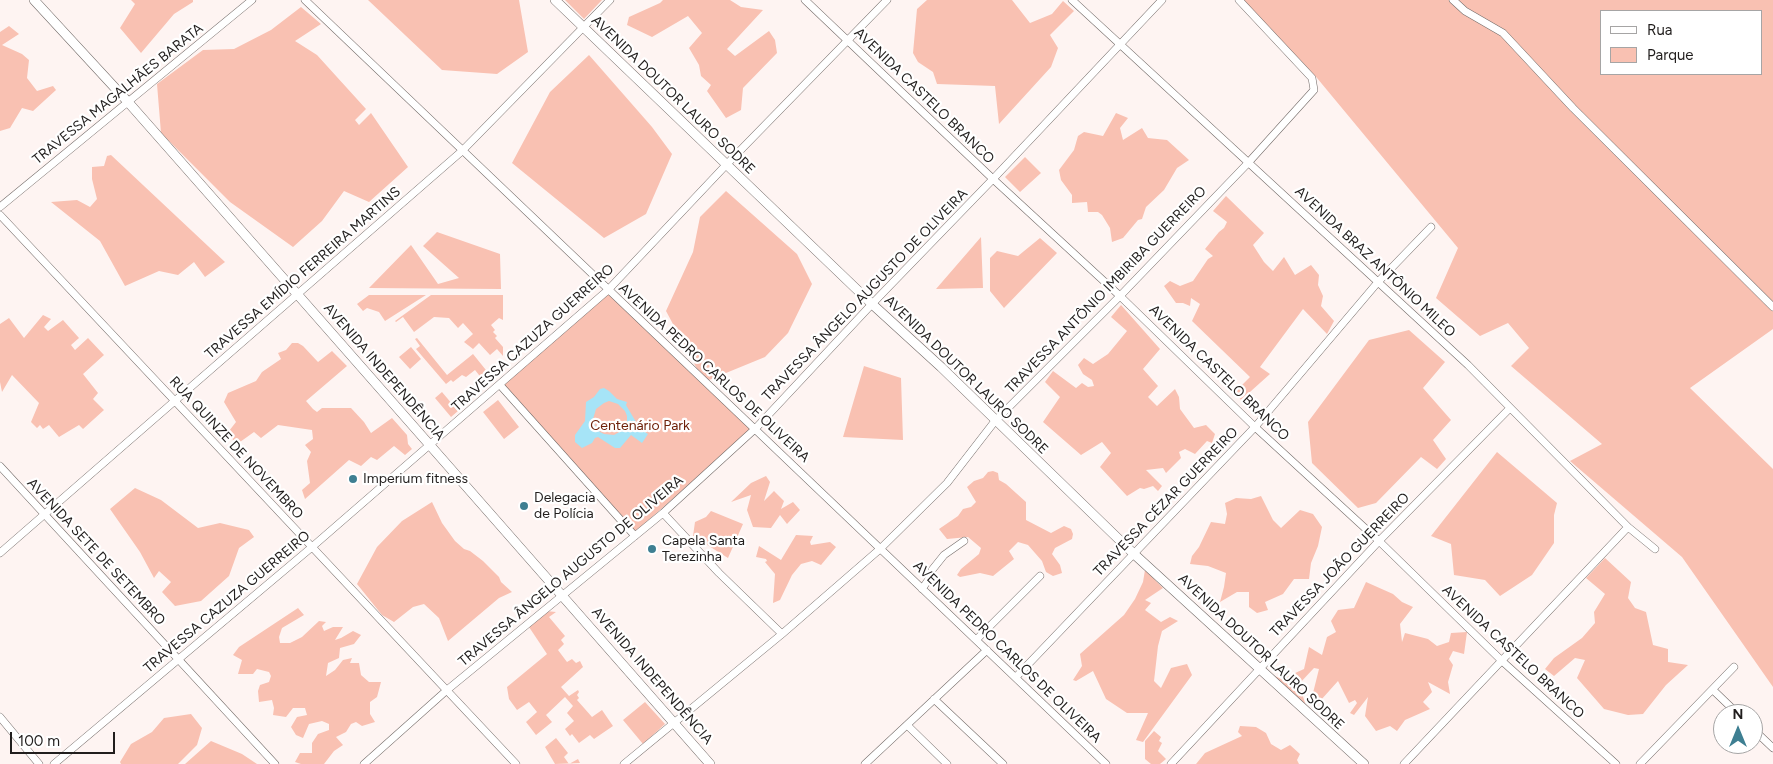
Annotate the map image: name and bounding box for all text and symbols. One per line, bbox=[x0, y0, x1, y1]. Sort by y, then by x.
legend bbox=[1600, 10, 1763, 75]
street label: AVENIDA DOUTOR LAURO SODRE bbox=[588, 12, 758, 178]
street label: TRAVESSA MAGALHÃES BARATA bbox=[29, 20, 207, 168]
text: Rua bbox=[1647, 21, 1672, 39]
street label: AVENIDA CASTELO BRANCO bbox=[850, 25, 998, 167]
text: Parque bbox=[1647, 46, 1694, 64]
street label: TRAVESSA ANTÔNIO IMBIRIBA GUERREIRO bbox=[1002, 183, 1210, 397]
street label: AVENIDA BRAZ ANTÔNIO MILEO bbox=[1291, 183, 1459, 341]
street label: TRAVESSA EMÍDIO FERREIRA MARTINS bbox=[202, 184, 404, 362]
street label: TRAVESSA ÂNGELO AUGUSTO DE OLIVEIRA bbox=[759, 186, 971, 404]
street label: TRAVESSA CAZUZA GUERREIRO bbox=[449, 261, 617, 415]
street label: AVENIDA PEDRO CARLOS DE OLIVEIRA bbox=[615, 280, 813, 466]
street label: AVENIDA DOUTOR LAURO SODRE bbox=[881, 292, 1051, 458]
street label: AVENIDA INDEPENDÊNCIA bbox=[320, 300, 448, 444]
street label: AVENIDA CASTELO BRANCO bbox=[1145, 302, 1293, 444]
street label: RUA QUINZE DE NOVEMBRO bbox=[165, 373, 307, 523]
park label: Centenário Park bbox=[590, 418, 690, 434]
street label: TRAVESSA CÉZAR GUERREIRO bbox=[1090, 424, 1242, 580]
place label: Imperium fitness bbox=[363, 471, 468, 487]
street label: TRAVESSA ÂNGELO AUGUSTO DE OLIVEIRA bbox=[455, 472, 687, 670]
marker: Imperium fitness bbox=[347, 473, 359, 485]
street label: AVENIDA SETE DE SETEMBRO bbox=[23, 475, 169, 629]
place label: Delegacia de Polícia bbox=[534, 490, 595, 522]
street label: TRAVESSA JOÃO GUERREIRO bbox=[1267, 490, 1413, 640]
marker: Delegacia de Polícia bbox=[518, 500, 530, 512]
street label: TRAVESSA CAZUZA GUERREIRO bbox=[140, 527, 314, 677]
place label: Capela Santa Terezinha bbox=[662, 533, 745, 566]
marker: Capela Santa Terezinha bbox=[646, 543, 658, 555]
street label: AVENIDA PEDRO CARLOS DE OLIVEIRA bbox=[910, 557, 1104, 747]
street label: AVENIDA DOUTOR LAURO SODRE bbox=[1174, 570, 1348, 734]
street label: AVENIDA CASTELO BRANCO bbox=[1438, 582, 1588, 722]
street label: AVENIDA INDEPENDÊNCIA bbox=[588, 604, 716, 748]
north arrow bbox=[1713, 704, 1763, 754]
text: N bbox=[1733, 706, 1743, 723]
scale bar bbox=[12, 722, 118, 754]
text: 100 m bbox=[18, 732, 60, 750]

